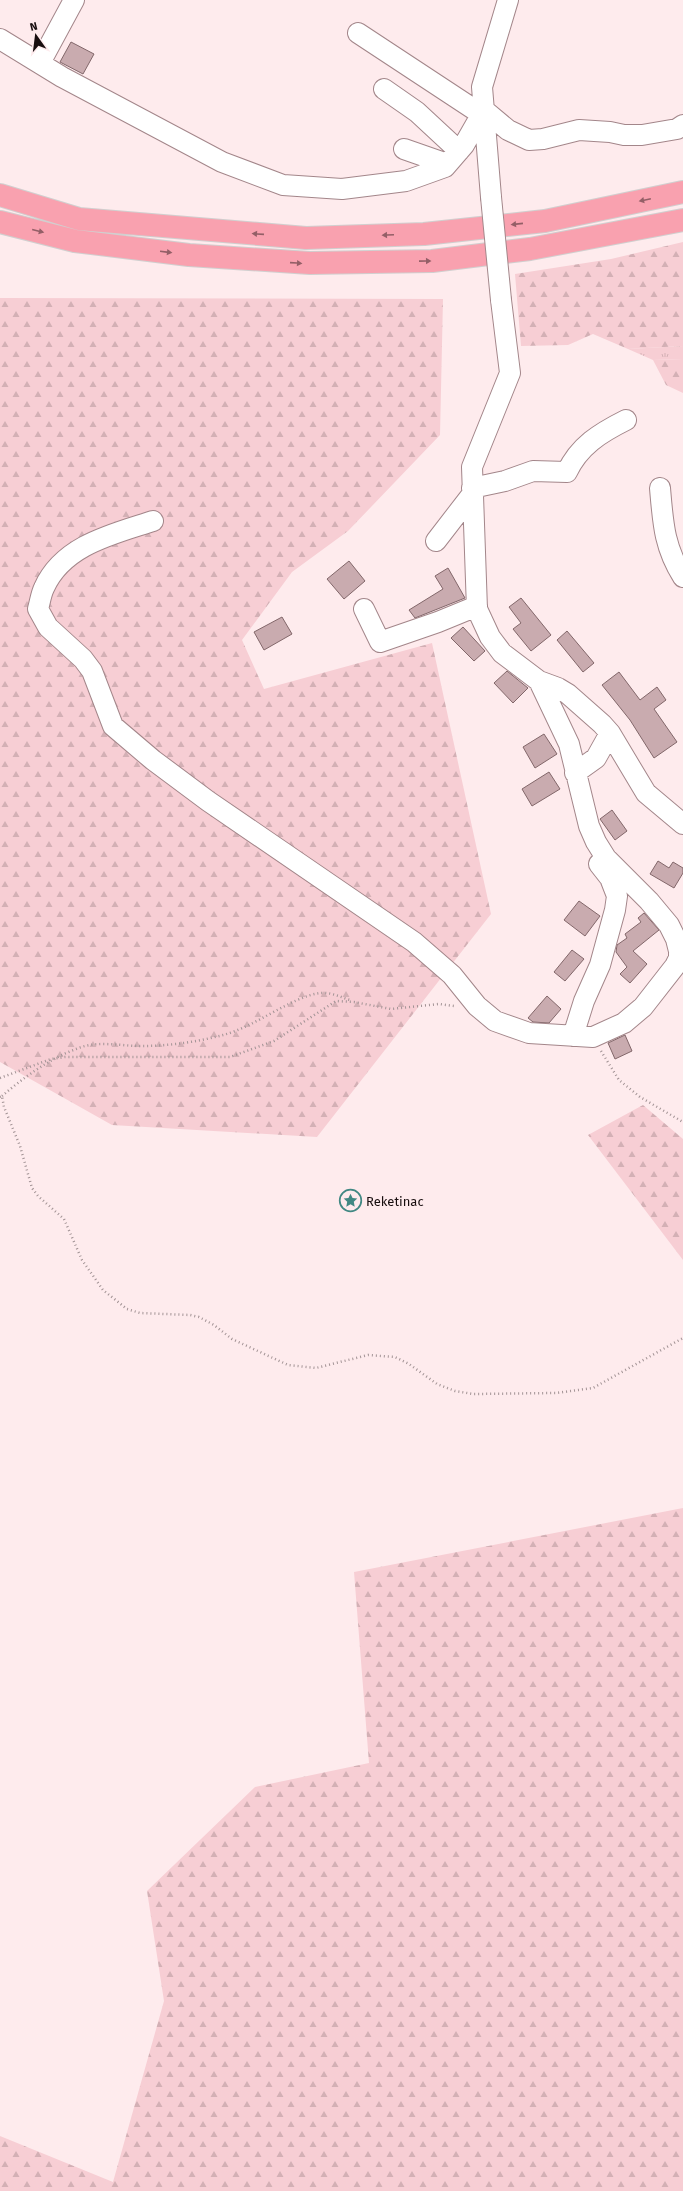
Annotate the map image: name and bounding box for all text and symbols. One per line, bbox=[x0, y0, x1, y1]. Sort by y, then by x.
north arrow bbox=[16, 16, 56, 56]
text: N bbox=[29, 20, 39, 34]
one-way arrow bbox=[639, 198, 651, 204]
one-way arrow bbox=[511, 221, 523, 227]
one-way arrow bbox=[32, 229, 44, 235]
one-way arrow bbox=[252, 231, 264, 237]
one-way arrow bbox=[382, 232, 394, 239]
one-way arrow bbox=[160, 249, 172, 255]
one-way arrow bbox=[419, 258, 432, 264]
one-way arrow bbox=[290, 259, 302, 266]
place icon: Reketinac bbox=[338, 1188, 364, 1214]
place label: Reketinac bbox=[366, 1194, 424, 1209]

